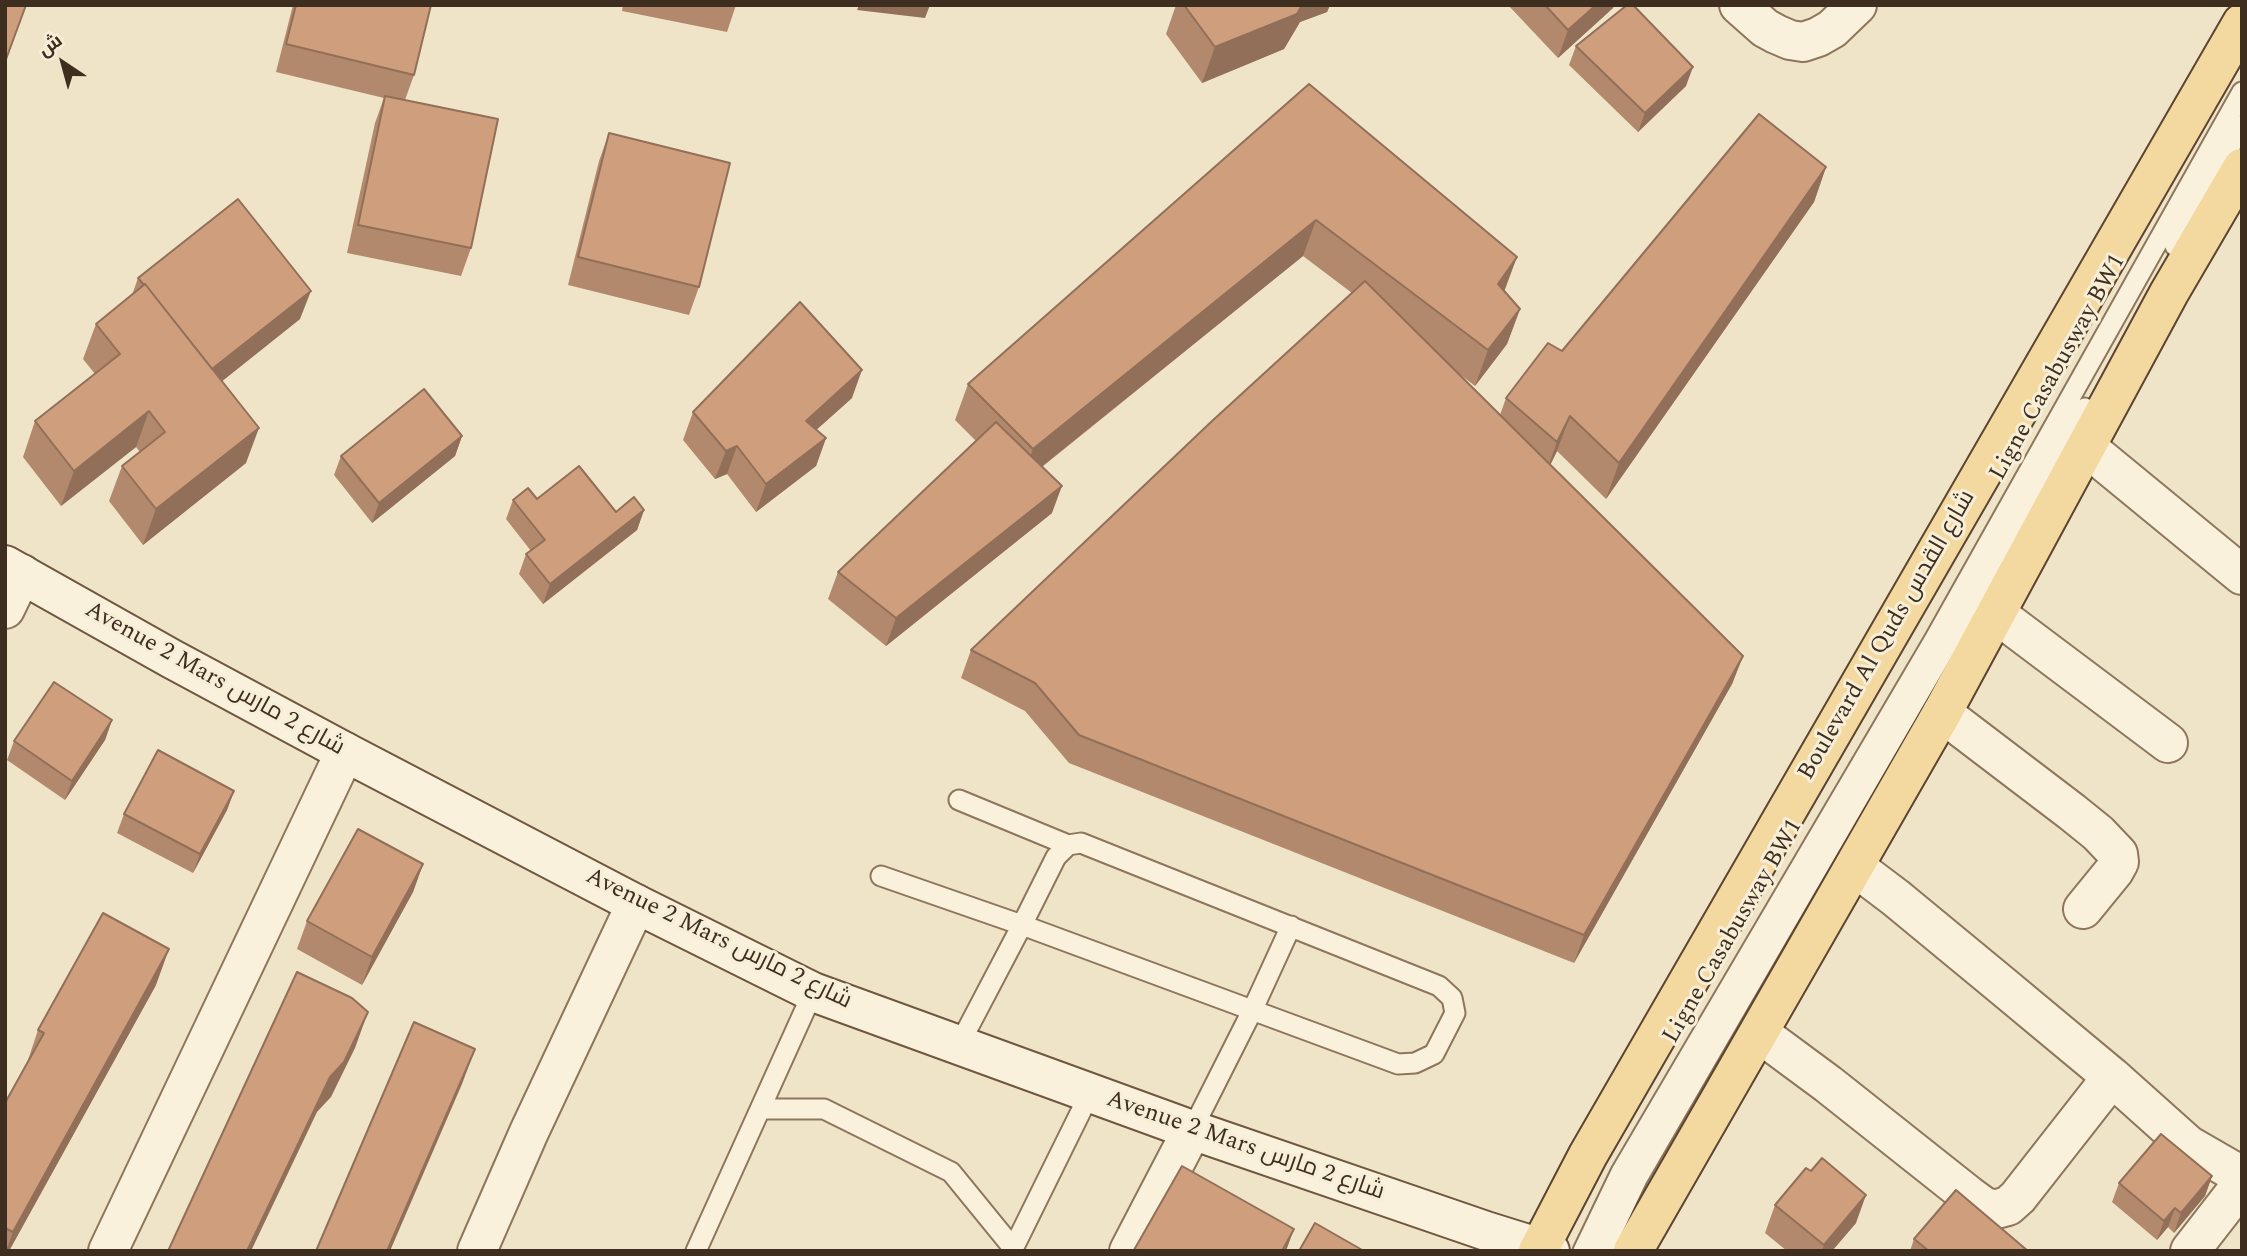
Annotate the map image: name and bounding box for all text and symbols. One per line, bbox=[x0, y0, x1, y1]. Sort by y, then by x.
text: ش bbox=[32, 27, 69, 65]
north arrow bbox=[28, 28, 98, 98]
street label: Ligne Casabusway BW1 bbox=[1985, 250, 2133, 486]
street label: Boulevard Al Quds شارع القدس bbox=[1793, 486, 1983, 786]
street label: Avenue 2 Mars شارع 2 مارس bbox=[79, 597, 349, 763]
street label: Ligne Casabusway BW1 bbox=[1658, 815, 1810, 1049]
street label: Avenue 2 Mars شارع 2 مارس bbox=[580, 863, 856, 1017]
street label: Avenue 2 Mars شارع 2 مارس bbox=[1102, 1086, 1388, 1208]

